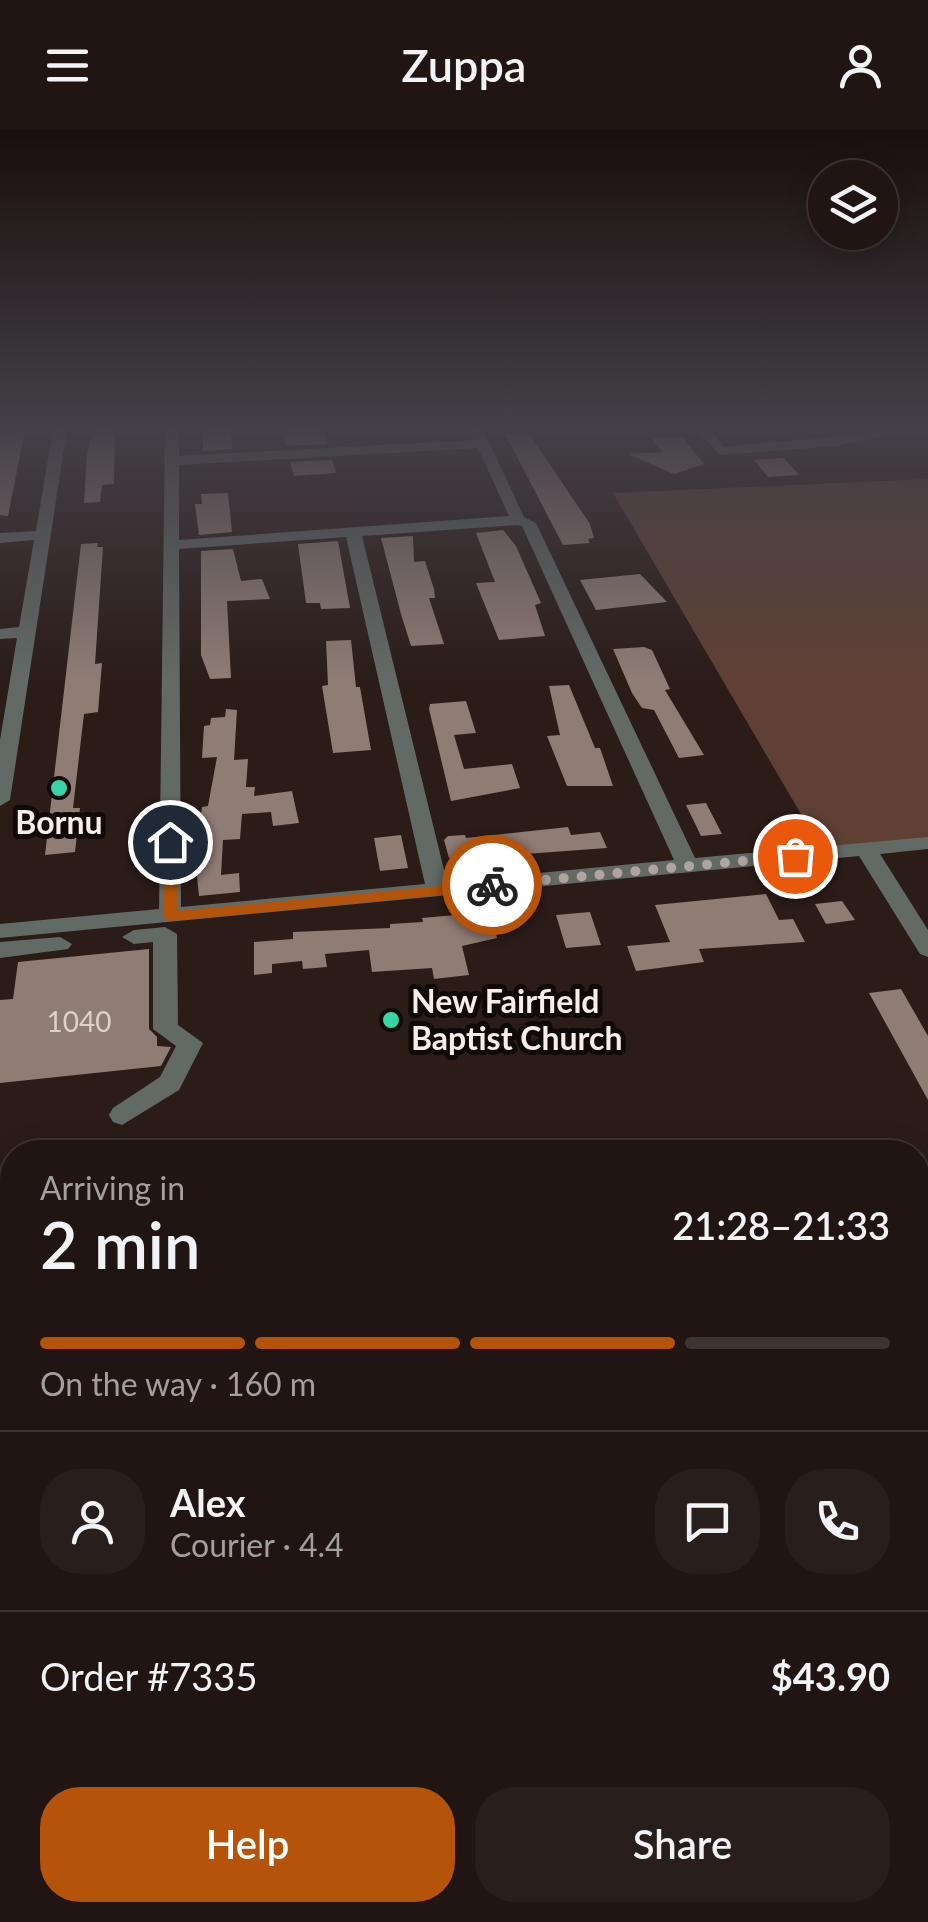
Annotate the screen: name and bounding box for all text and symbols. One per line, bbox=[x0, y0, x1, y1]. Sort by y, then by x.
icon: menu bbox=[40, 38, 95, 93]
text: Zuppa bbox=[402, 38, 526, 92]
icon: person bbox=[833, 38, 888, 93]
map controls bbox=[808, 160, 898, 250]
button: layers bbox=[808, 160, 898, 250]
marker: Bornu bbox=[48, 777, 70, 799]
pin bbox=[128, 800, 213, 885]
place label: Bornu bbox=[15, 802, 103, 841]
pin bbox=[753, 814, 838, 899]
icon: home bbox=[143, 815, 198, 870]
icon: bag bbox=[768, 829, 823, 884]
courier bbox=[442, 835, 542, 935]
icon: bike bbox=[465, 858, 520, 913]
place label: New Fairfield Baptist Church bbox=[411, 981, 623, 1057]
house number: 1040 bbox=[47, 1004, 111, 1038]
marker: New Fairfield Baptist Church bbox=[380, 1009, 402, 1031]
text: Arriving in bbox=[40, 1168, 185, 1207]
text: 21:28–21:33 bbox=[672, 1202, 890, 1248]
text: 2 min bbox=[40, 1205, 200, 1283]
text: On the way · 160 m bbox=[40, 1364, 316, 1403]
button: person bbox=[40, 1469, 145, 1574]
button: chat bbox=[655, 1469, 760, 1574]
button: phone bbox=[785, 1469, 890, 1574]
text: Alex bbox=[170, 1479, 246, 1525]
text: Courier · 4.4 bbox=[170, 1525, 344, 1564]
text: Order #7335 bbox=[40, 1653, 257, 1699]
text: $43.90 bbox=[771, 1653, 890, 1699]
button: Help bbox=[40, 1787, 455, 1902]
button: Share bbox=[475, 1787, 890, 1902]

